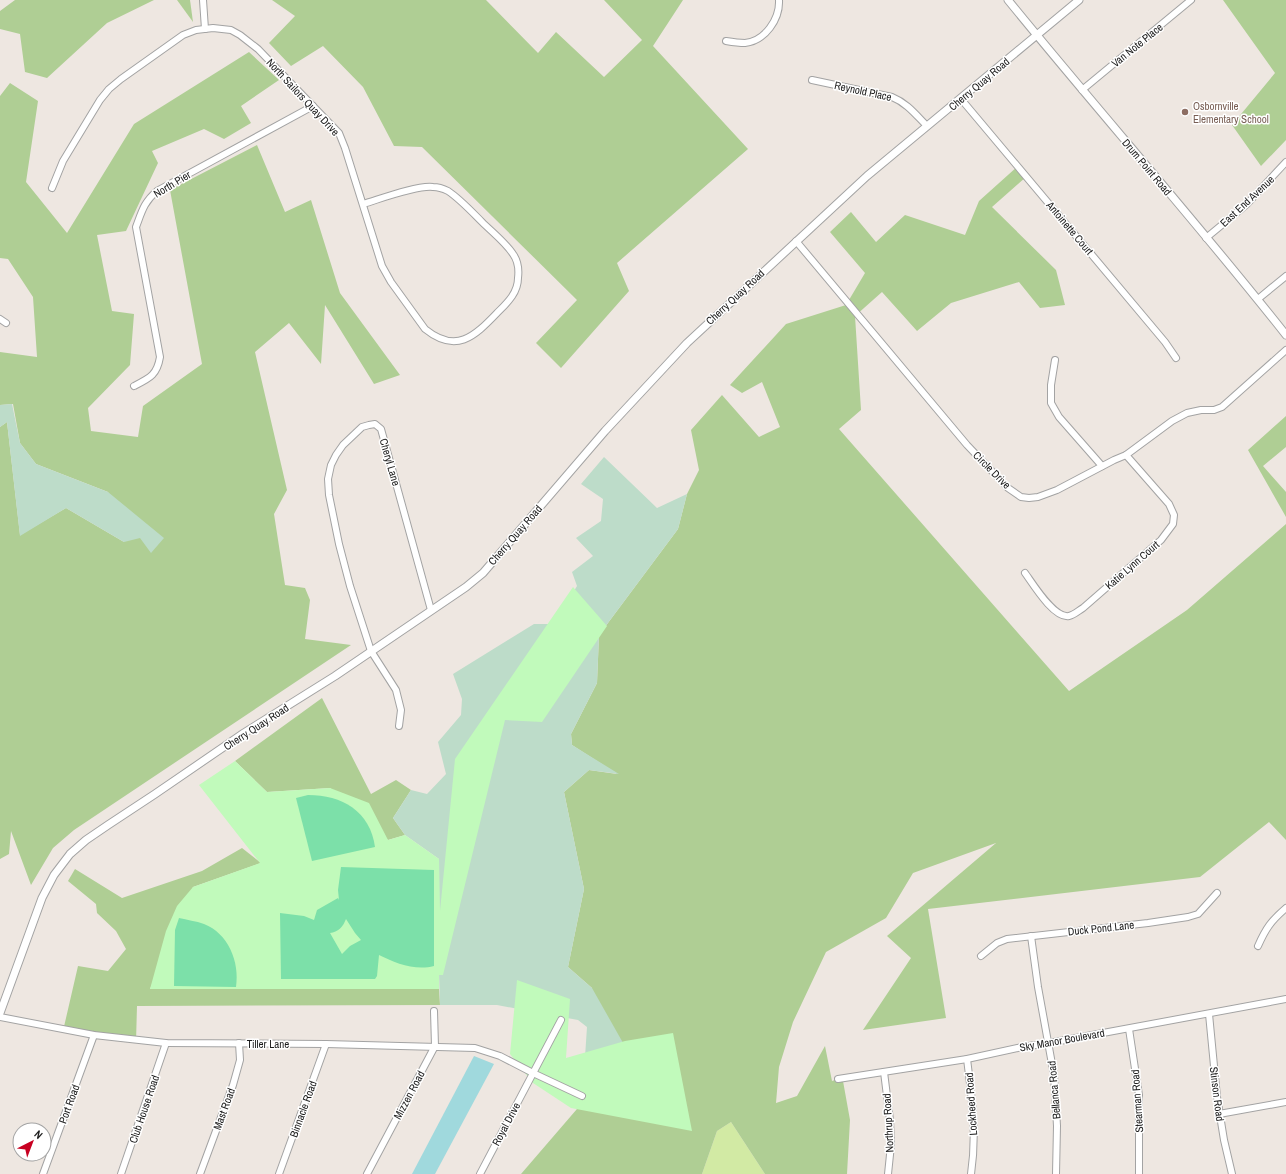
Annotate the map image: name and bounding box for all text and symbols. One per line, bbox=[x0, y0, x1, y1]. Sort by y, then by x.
street label: Van Note Place bbox=[1108, 20, 1166, 70]
street label: Cherry Quay Road bbox=[946, 54, 1012, 114]
street label: North Sailors Quay Drive bbox=[264, 55, 342, 139]
street label: Reynold Place bbox=[833, 78, 893, 104]
place label: Osbornville Elementary School bbox=[1193, 99, 1269, 126]
marker: Osbornville Elementary School bbox=[1180, 107, 1190, 117]
street label: Drum Point Road bbox=[1119, 136, 1175, 198]
street label: North Pier bbox=[151, 167, 193, 201]
street label: East End Avenue bbox=[1217, 172, 1277, 230]
street label: Antoinette Court bbox=[1043, 198, 1097, 258]
street label: Cherry Quay Road bbox=[703, 266, 767, 328]
street label: Cheryl Lane bbox=[377, 437, 403, 487]
street label: Circle Drive bbox=[970, 448, 1014, 492]
street label: Cherry Quay Road bbox=[485, 502, 545, 568]
street label: Katie Lynn Court bbox=[1102, 537, 1162, 592]
street label: Cherry Quay Road bbox=[221, 701, 291, 753]
street label: Duck Pond Lane bbox=[1067, 918, 1135, 938]
street label: Sky Manor Boulevard bbox=[1018, 1026, 1106, 1054]
street label: Tiller Lane bbox=[247, 1037, 289, 1051]
street label: Bellanca Road bbox=[1044, 1060, 1064, 1120]
street label: Stinson Road bbox=[1207, 1066, 1227, 1122]
street label: Mizzen Road bbox=[390, 1068, 428, 1122]
street label: Stearman Road bbox=[1128, 1069, 1146, 1133]
street label: Lockheed Road bbox=[962, 1072, 980, 1136]
street label: Club House Road bbox=[126, 1073, 162, 1145]
street label: Binnacle Road bbox=[286, 1079, 320, 1139]
street label: Port Road bbox=[55, 1083, 83, 1125]
street label: Mast Road bbox=[210, 1086, 238, 1132]
street label: Northrup Road bbox=[879, 1093, 897, 1153]
street label: Royal Drive bbox=[489, 1100, 523, 1148]
north arrow bbox=[12, 1122, 52, 1162]
text: N bbox=[32, 1127, 46, 1142]

